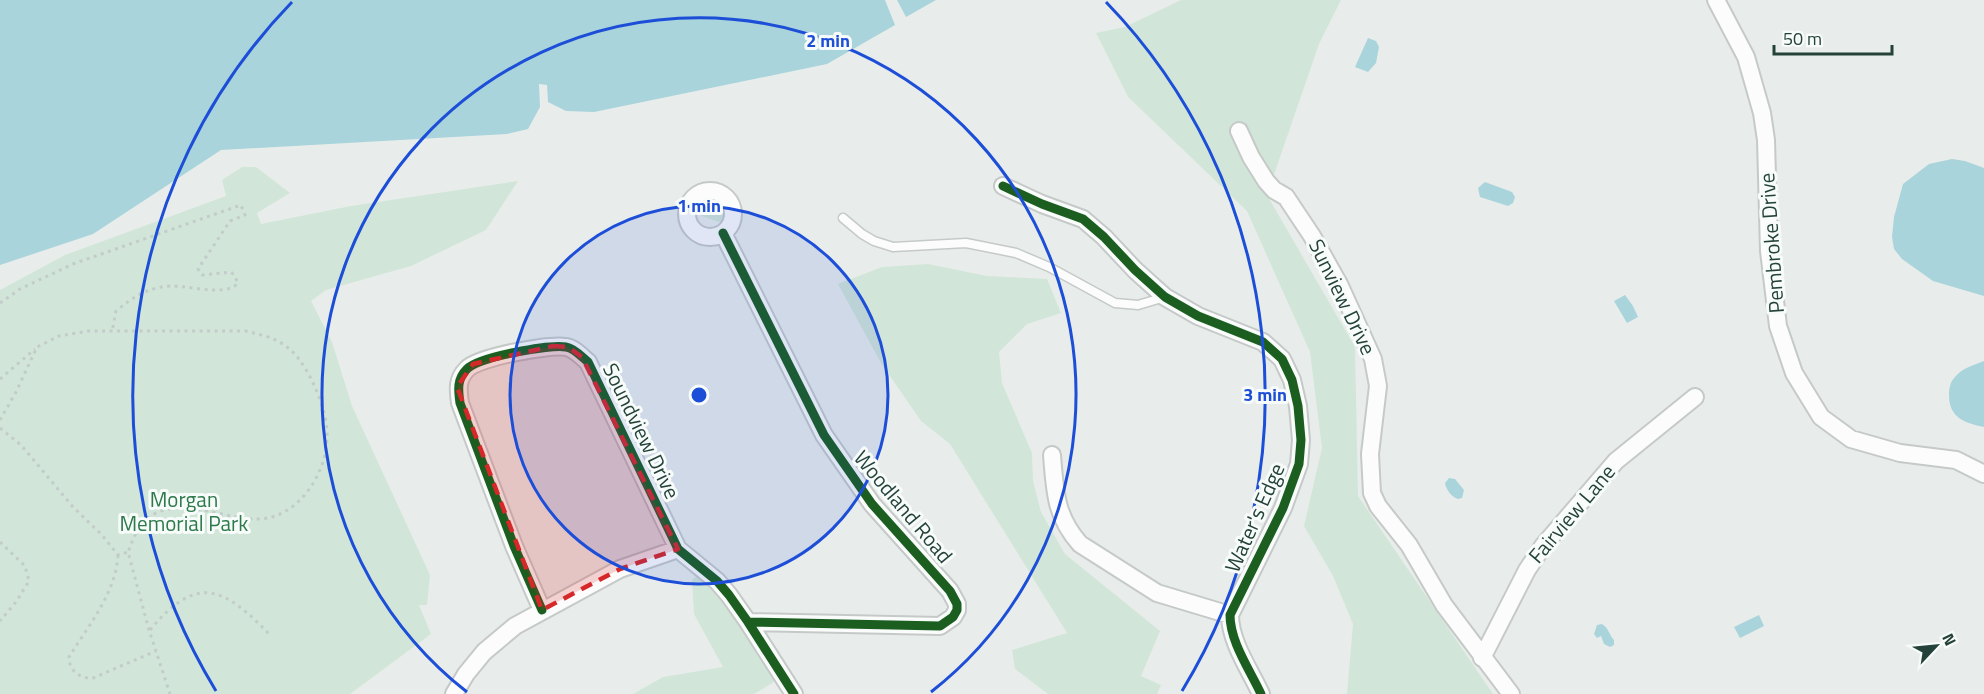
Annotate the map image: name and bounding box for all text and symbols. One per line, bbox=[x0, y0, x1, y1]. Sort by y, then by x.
scale bar bbox=[1774, 18, 1892, 56]
text: 50 m bbox=[1783, 25, 1822, 52]
text: 2 min bbox=[806, 27, 850, 54]
street label: Pembroke Drive bbox=[1750, 172, 1792, 314]
text: 1 min bbox=[677, 192, 721, 219]
street label: Sunview Drive bbox=[1301, 233, 1385, 360]
street label: Soundview Drive bbox=[595, 357, 689, 504]
text: 3 min bbox=[1243, 381, 1287, 408]
centre of rings bbox=[689, 385, 709, 405]
street label: Woodland Road bbox=[847, 443, 961, 570]
street label: Fairview Lane bbox=[1520, 457, 1622, 570]
street label: Water's Edge bbox=[1216, 458, 1292, 577]
park label: Morgan Memorial Park bbox=[120, 483, 248, 539]
north arrow bbox=[1906, 616, 1966, 676]
text: N bbox=[1936, 629, 1963, 650]

